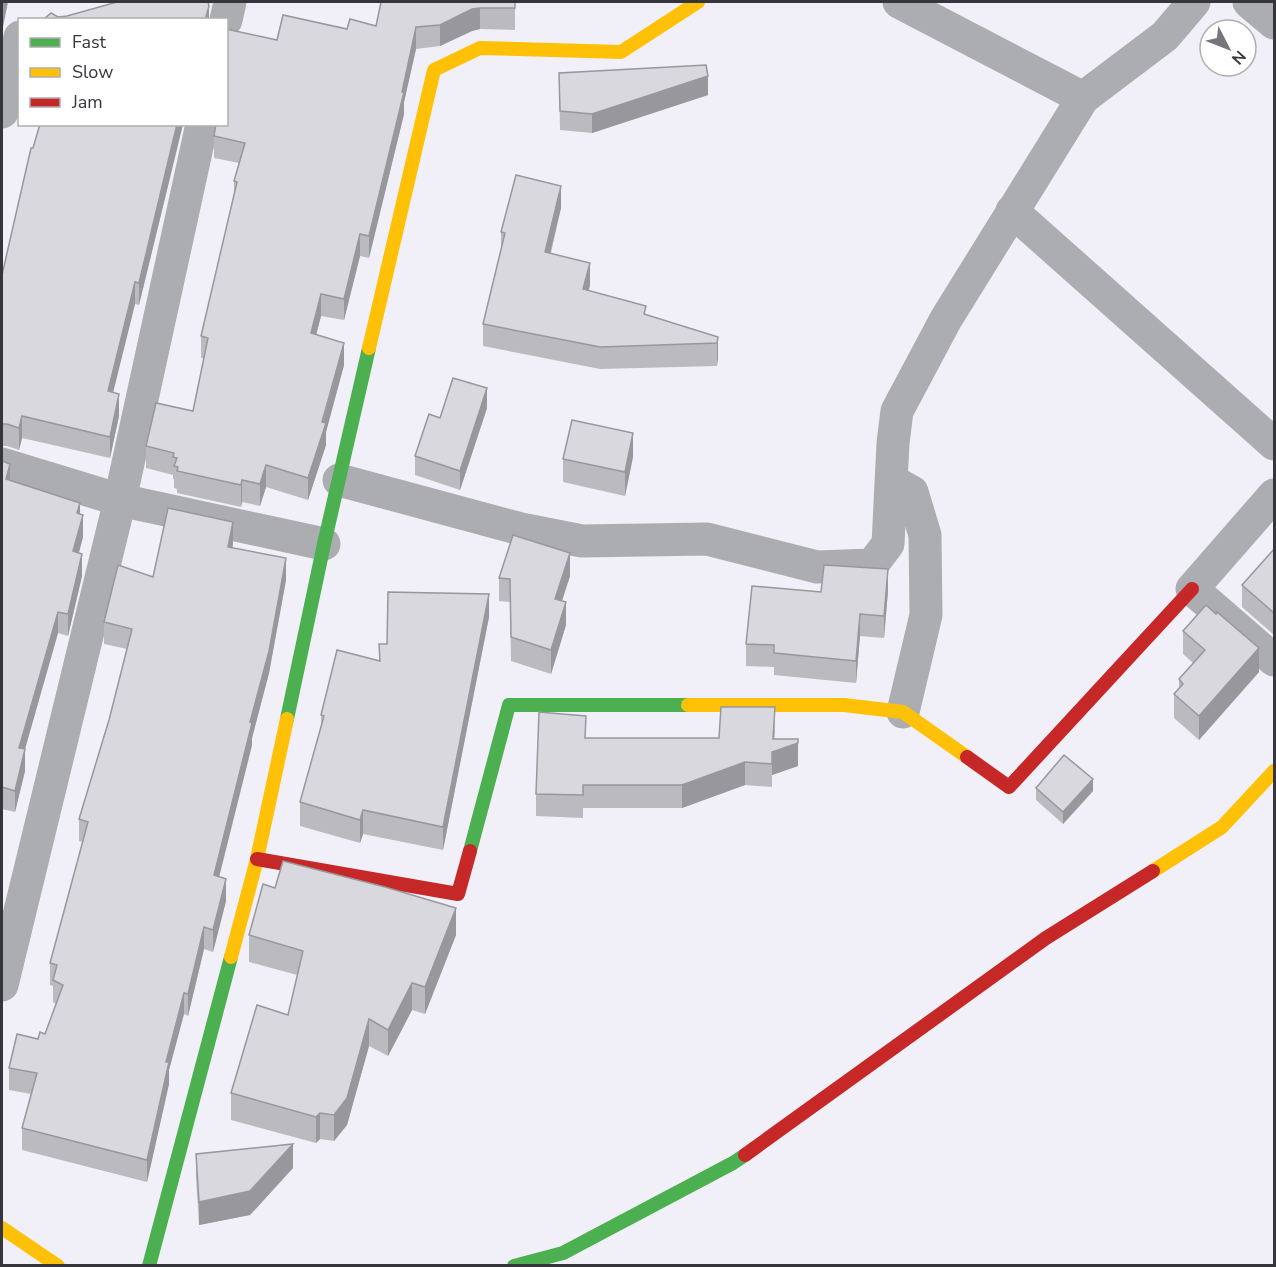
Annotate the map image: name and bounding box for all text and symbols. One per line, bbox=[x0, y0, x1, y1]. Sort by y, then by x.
legend bbox=[18, 18, 228, 126]
north arrow bbox=[1198, 18, 1258, 78]
text: Fast bbox=[72, 30, 107, 54]
text: N bbox=[1226, 46, 1251, 69]
text: Slow bbox=[72, 60, 113, 84]
text: Jam bbox=[71, 90, 103, 114]

